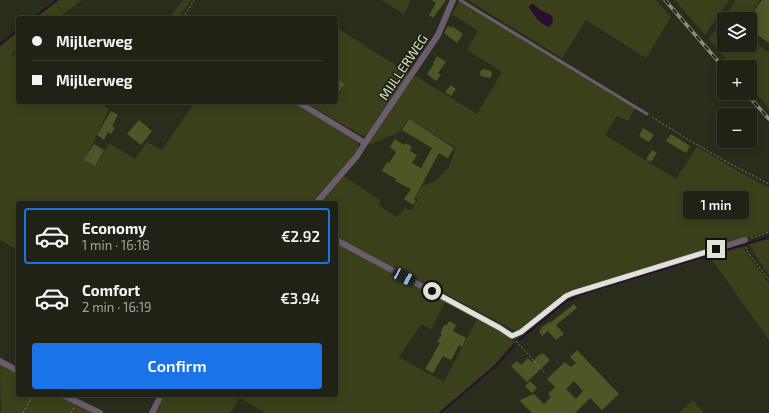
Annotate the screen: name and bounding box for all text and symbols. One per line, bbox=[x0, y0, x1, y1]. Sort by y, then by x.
map controls bbox=[717, 12, 757, 148]
button: layers bbox=[717, 12, 757, 52]
street label: MIJLLERWEG bbox=[375, 31, 431, 103]
text: Mijllerweg bbox=[56, 32, 133, 50]
button: + bbox=[717, 60, 757, 100]
text: Mijllerweg bbox=[56, 71, 133, 89]
button: − bbox=[717, 108, 757, 148]
callout: 1 min bbox=[683, 191, 749, 219]
text: 1 min bbox=[701, 197, 731, 213]
icon: car bbox=[34, 218, 70, 254]
text: Economy bbox=[82, 219, 147, 237]
text: €2.92 bbox=[281, 227, 320, 245]
text: 1 min · 16:18 bbox=[82, 237, 150, 253]
route end bbox=[707, 240, 725, 258]
car bbox=[391, 266, 417, 288]
icon: car bbox=[34, 280, 70, 316]
text: Comfort bbox=[82, 281, 140, 299]
route start bbox=[423, 282, 441, 300]
text: €3.94 bbox=[280, 289, 320, 307]
text: 2 min · 16:19 bbox=[82, 299, 152, 315]
button: Confirm bbox=[32, 343, 322, 389]

